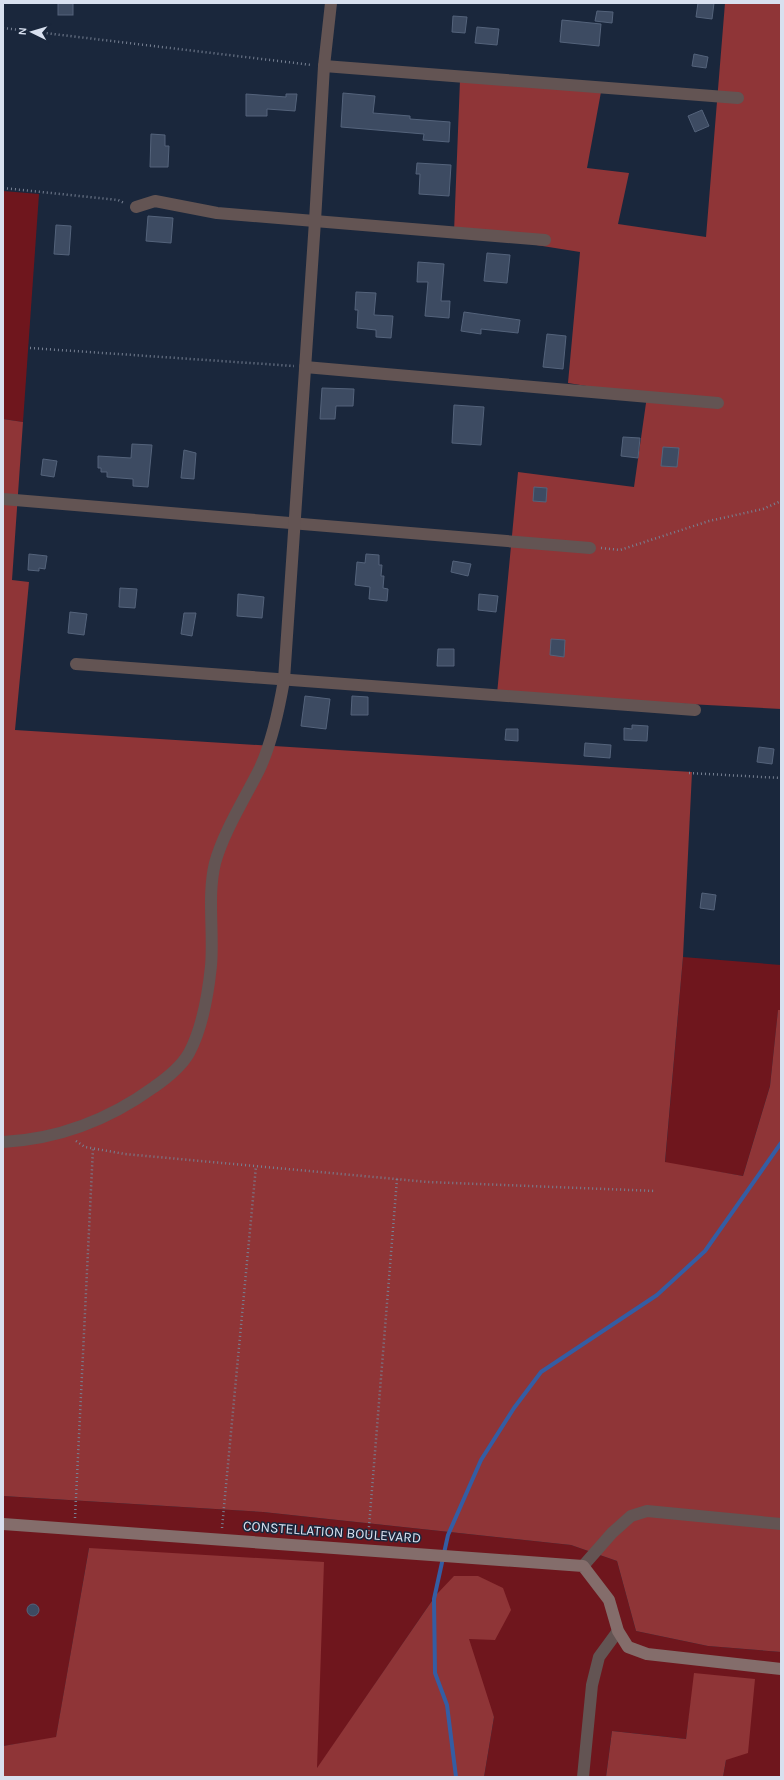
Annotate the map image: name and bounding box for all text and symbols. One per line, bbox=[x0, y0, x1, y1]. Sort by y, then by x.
north arrow bbox=[12, 12, 52, 52]
text: N bbox=[16, 27, 29, 36]
street label: CONSTELLATION BOULEVARD bbox=[242, 1517, 422, 1547]

